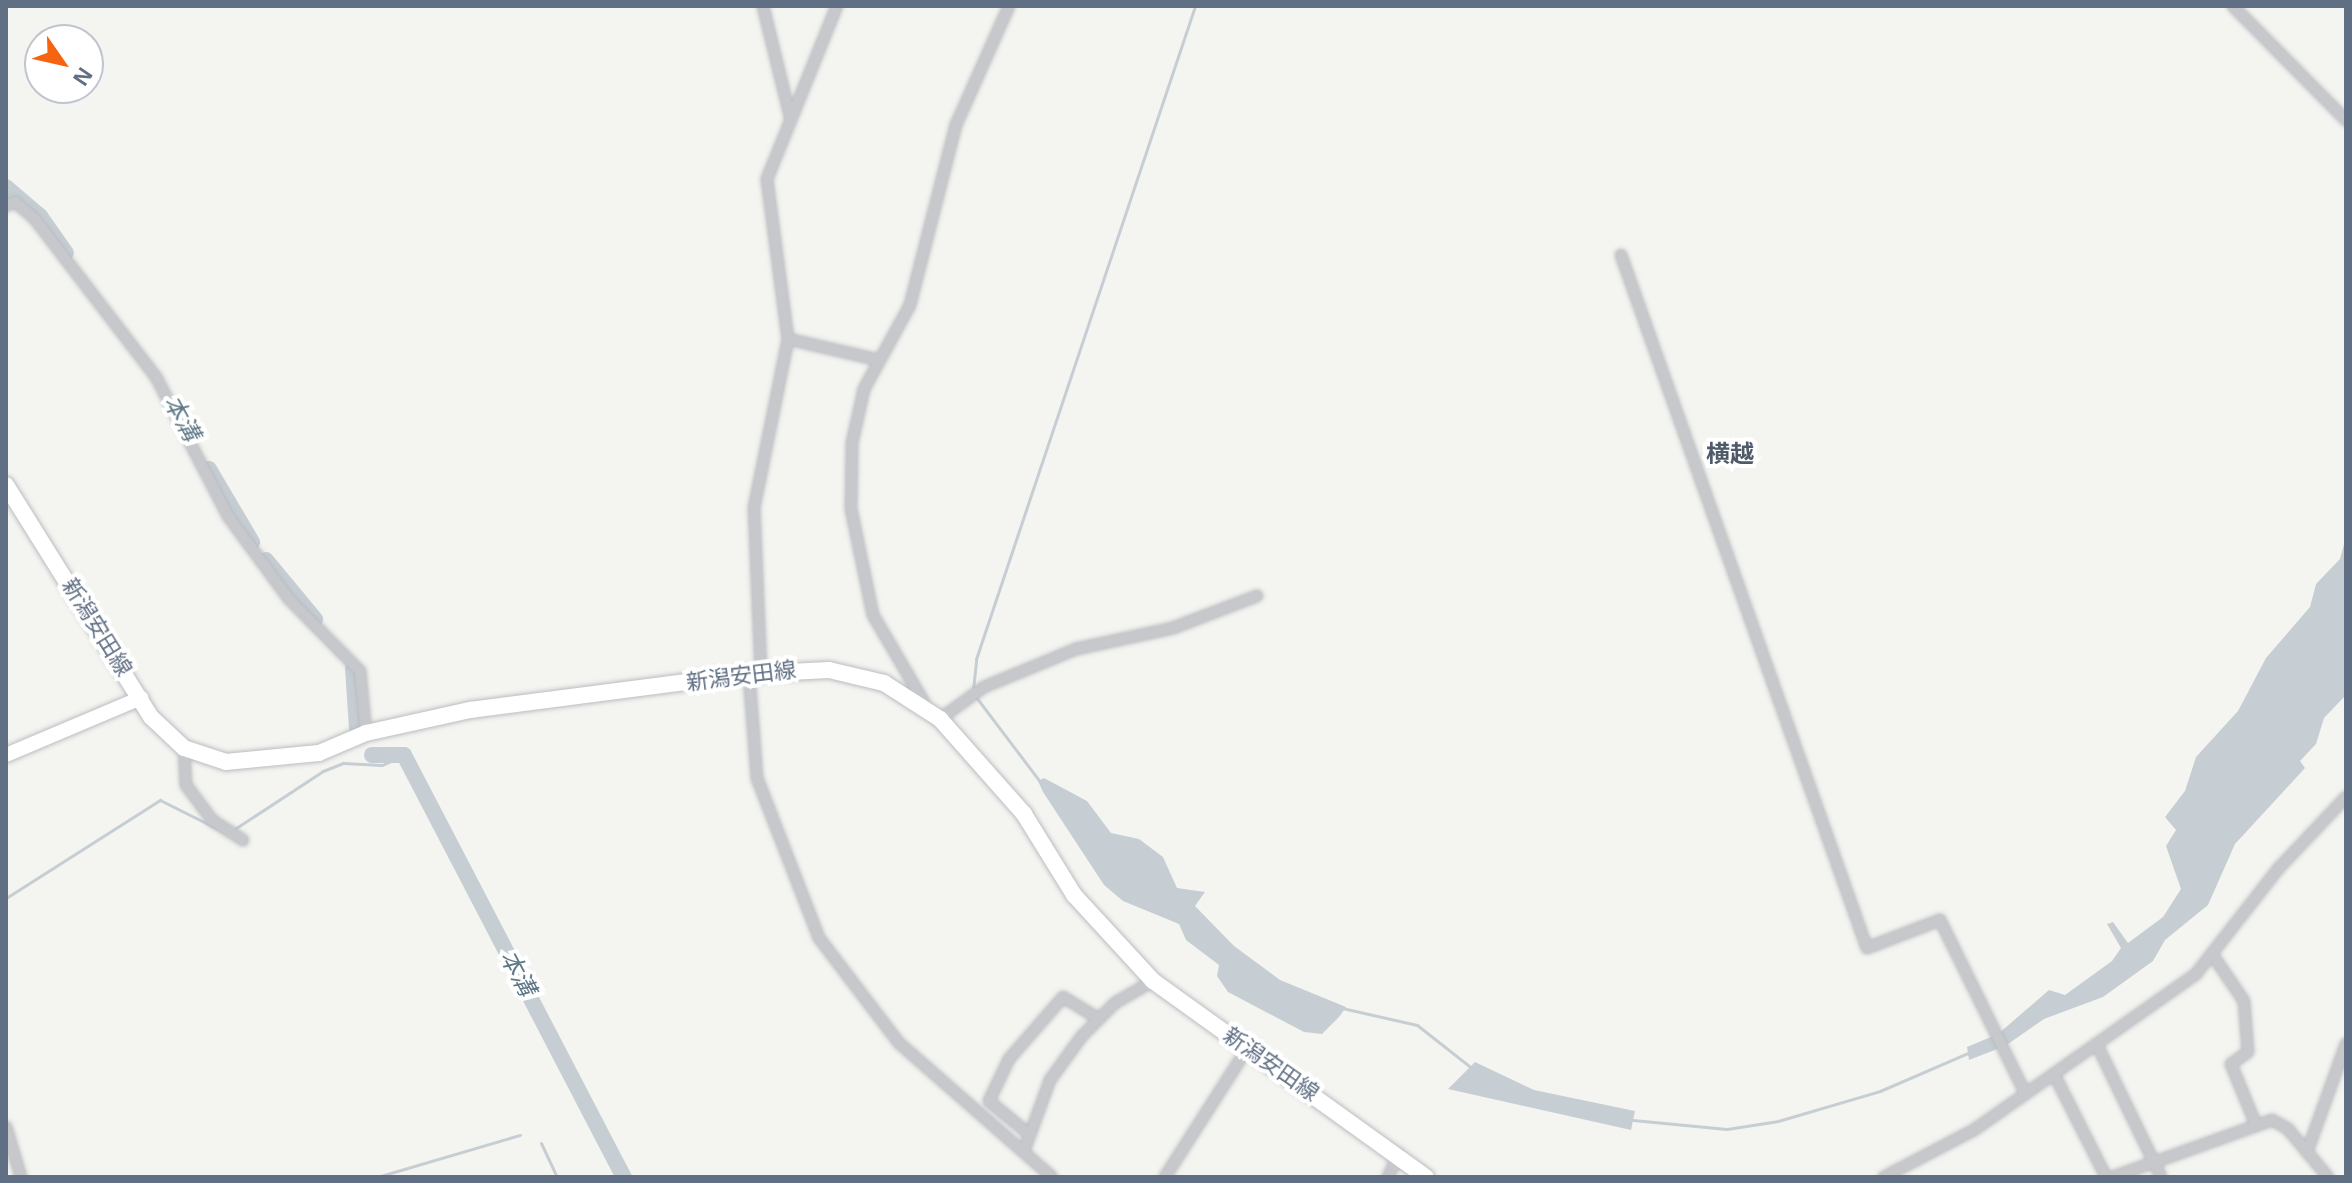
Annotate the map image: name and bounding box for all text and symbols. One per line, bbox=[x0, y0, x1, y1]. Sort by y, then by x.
north arrow bbox=[24, 24, 104, 104]
text: N bbox=[68, 63, 97, 90]
water label: 本溝 bbox=[158, 390, 206, 446]
district label: 横越 bbox=[1706, 440, 1754, 468]
street label: 新潟安田線 bbox=[57, 573, 137, 681]
street label: 新潟安田線 bbox=[685, 656, 797, 696]
water label: 本溝 bbox=[494, 945, 542, 1001]
street label: 新潟安田線 bbox=[1218, 1022, 1324, 1106]

